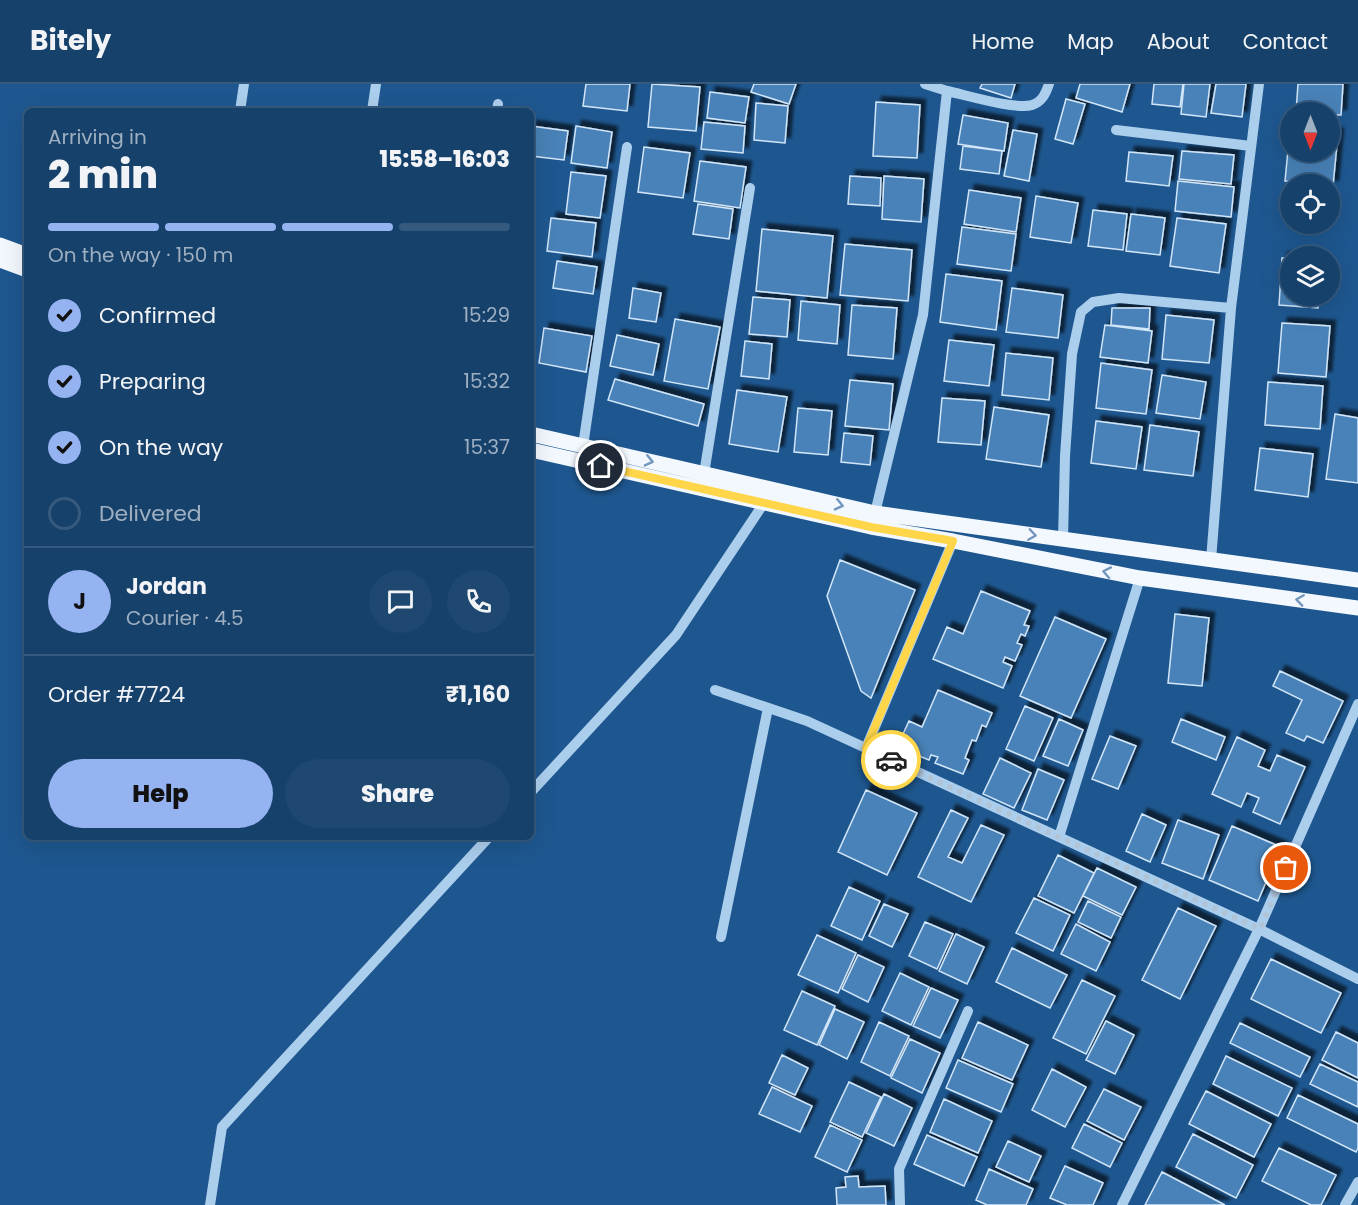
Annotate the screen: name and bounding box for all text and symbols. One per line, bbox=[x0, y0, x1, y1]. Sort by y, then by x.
text: Bitely bbox=[30, 21, 111, 60]
text: Home bbox=[972, 27, 1034, 56]
text: Map bbox=[1067, 27, 1114, 56]
text: About bbox=[1147, 27, 1210, 56]
text: Contact bbox=[1243, 27, 1328, 56]
north arrow bbox=[1280, 102, 1340, 162]
map controls bbox=[1280, 102, 1340, 306]
text: Arriving in bbox=[48, 123, 147, 151]
text: 15:58–16:03 bbox=[379, 144, 510, 175]
text: 2 min bbox=[48, 147, 158, 202]
button: locate bbox=[1280, 174, 1340, 234]
text: On the way · 150 m bbox=[48, 241, 233, 269]
button: layers bbox=[1280, 246, 1340, 306]
icon: check bbox=[48, 299, 81, 332]
text: Confirmed bbox=[99, 300, 216, 331]
text: 15:29 bbox=[463, 301, 510, 329]
icon: check bbox=[48, 365, 81, 398]
text: Preparing bbox=[99, 366, 206, 397]
text: 15:32 bbox=[464, 367, 510, 395]
icon: check bbox=[48, 431, 81, 464]
text: On the way bbox=[99, 432, 223, 463]
text: 15:37 bbox=[464, 433, 510, 461]
pin bbox=[575, 440, 626, 491]
icon: home bbox=[584, 449, 617, 482]
one-way arrow bbox=[644, 454, 654, 467]
text: Delivered bbox=[99, 498, 202, 529]
one-way arrow bbox=[834, 498, 844, 511]
one-way arrow bbox=[1027, 529, 1037, 541]
one-way arrow bbox=[1103, 566, 1113, 579]
button: chat bbox=[369, 570, 432, 633]
button: phone bbox=[447, 570, 510, 633]
text: Jordan bbox=[126, 571, 207, 602]
text: J bbox=[73, 586, 86, 617]
one-way arrow bbox=[1295, 595, 1305, 607]
text: Courier · 4.5 bbox=[126, 604, 244, 632]
text: Order #7724 bbox=[48, 679, 185, 710]
text: ₹1,160 bbox=[446, 679, 510, 710]
courier bbox=[861, 730, 921, 790]
icon: car bbox=[875, 744, 908, 777]
button: Help bbox=[48, 759, 273, 828]
button: Share bbox=[285, 759, 510, 828]
pin bbox=[1260, 842, 1311, 893]
icon: bag bbox=[1269, 851, 1302, 884]

